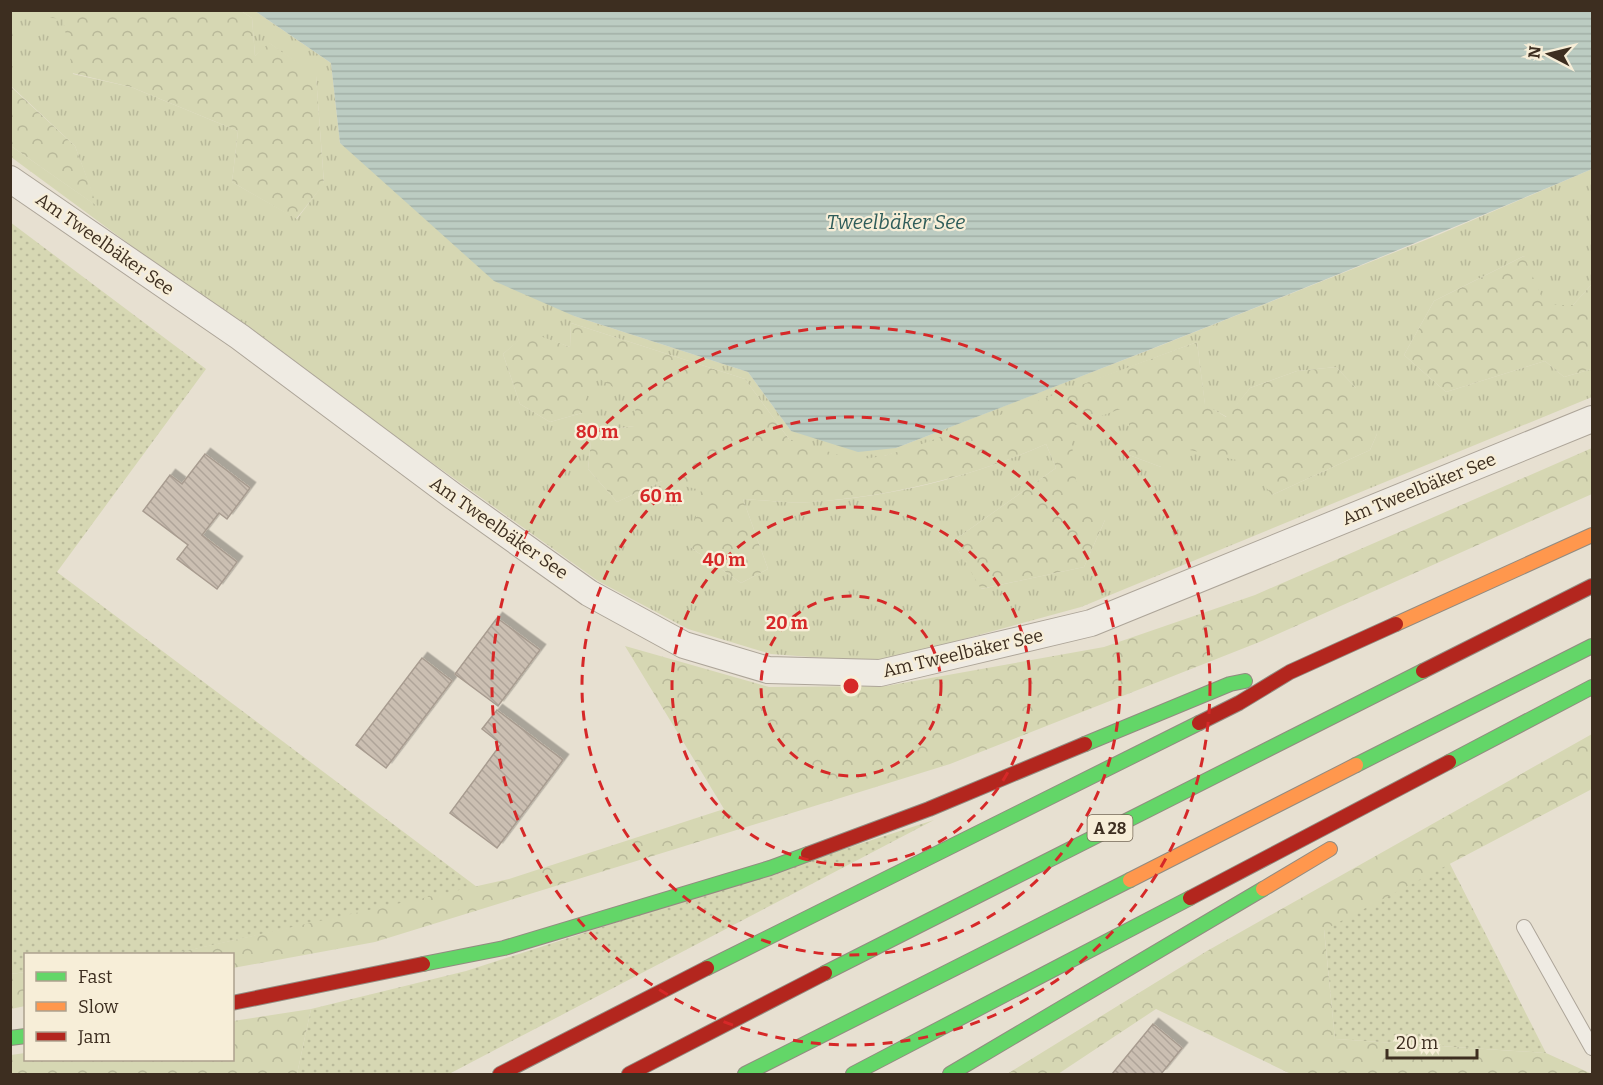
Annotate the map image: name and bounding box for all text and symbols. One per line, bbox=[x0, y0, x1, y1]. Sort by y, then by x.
north arrow bbox=[1519, 24, 1579, 84]
text: N bbox=[1524, 45, 1545, 60]
street label: Am Tweelbäker See bbox=[32, 188, 178, 300]
water label: Tweelbäker See bbox=[827, 210, 965, 234]
text: 80 m bbox=[576, 421, 618, 443]
street label: Am Tweelbäker See bbox=[1339, 448, 1499, 530]
street label: Am Tweelbäker See bbox=[426, 472, 572, 584]
text: 60 m bbox=[640, 485, 682, 507]
text: 40 m bbox=[703, 549, 745, 571]
text: 20 m bbox=[766, 612, 808, 634]
street label: Am Tweelbäker See bbox=[881, 624, 1045, 682]
centre of rings bbox=[841, 676, 861, 696]
road number: A 28 bbox=[1088, 815, 1132, 841]
legend bbox=[24, 953, 234, 1061]
text: Fast bbox=[78, 966, 113, 988]
text: Slow bbox=[78, 996, 119, 1018]
scale bar bbox=[1387, 1022, 1477, 1060]
text: Jam bbox=[77, 1026, 111, 1048]
text: 20 m bbox=[1396, 1032, 1438, 1054]

